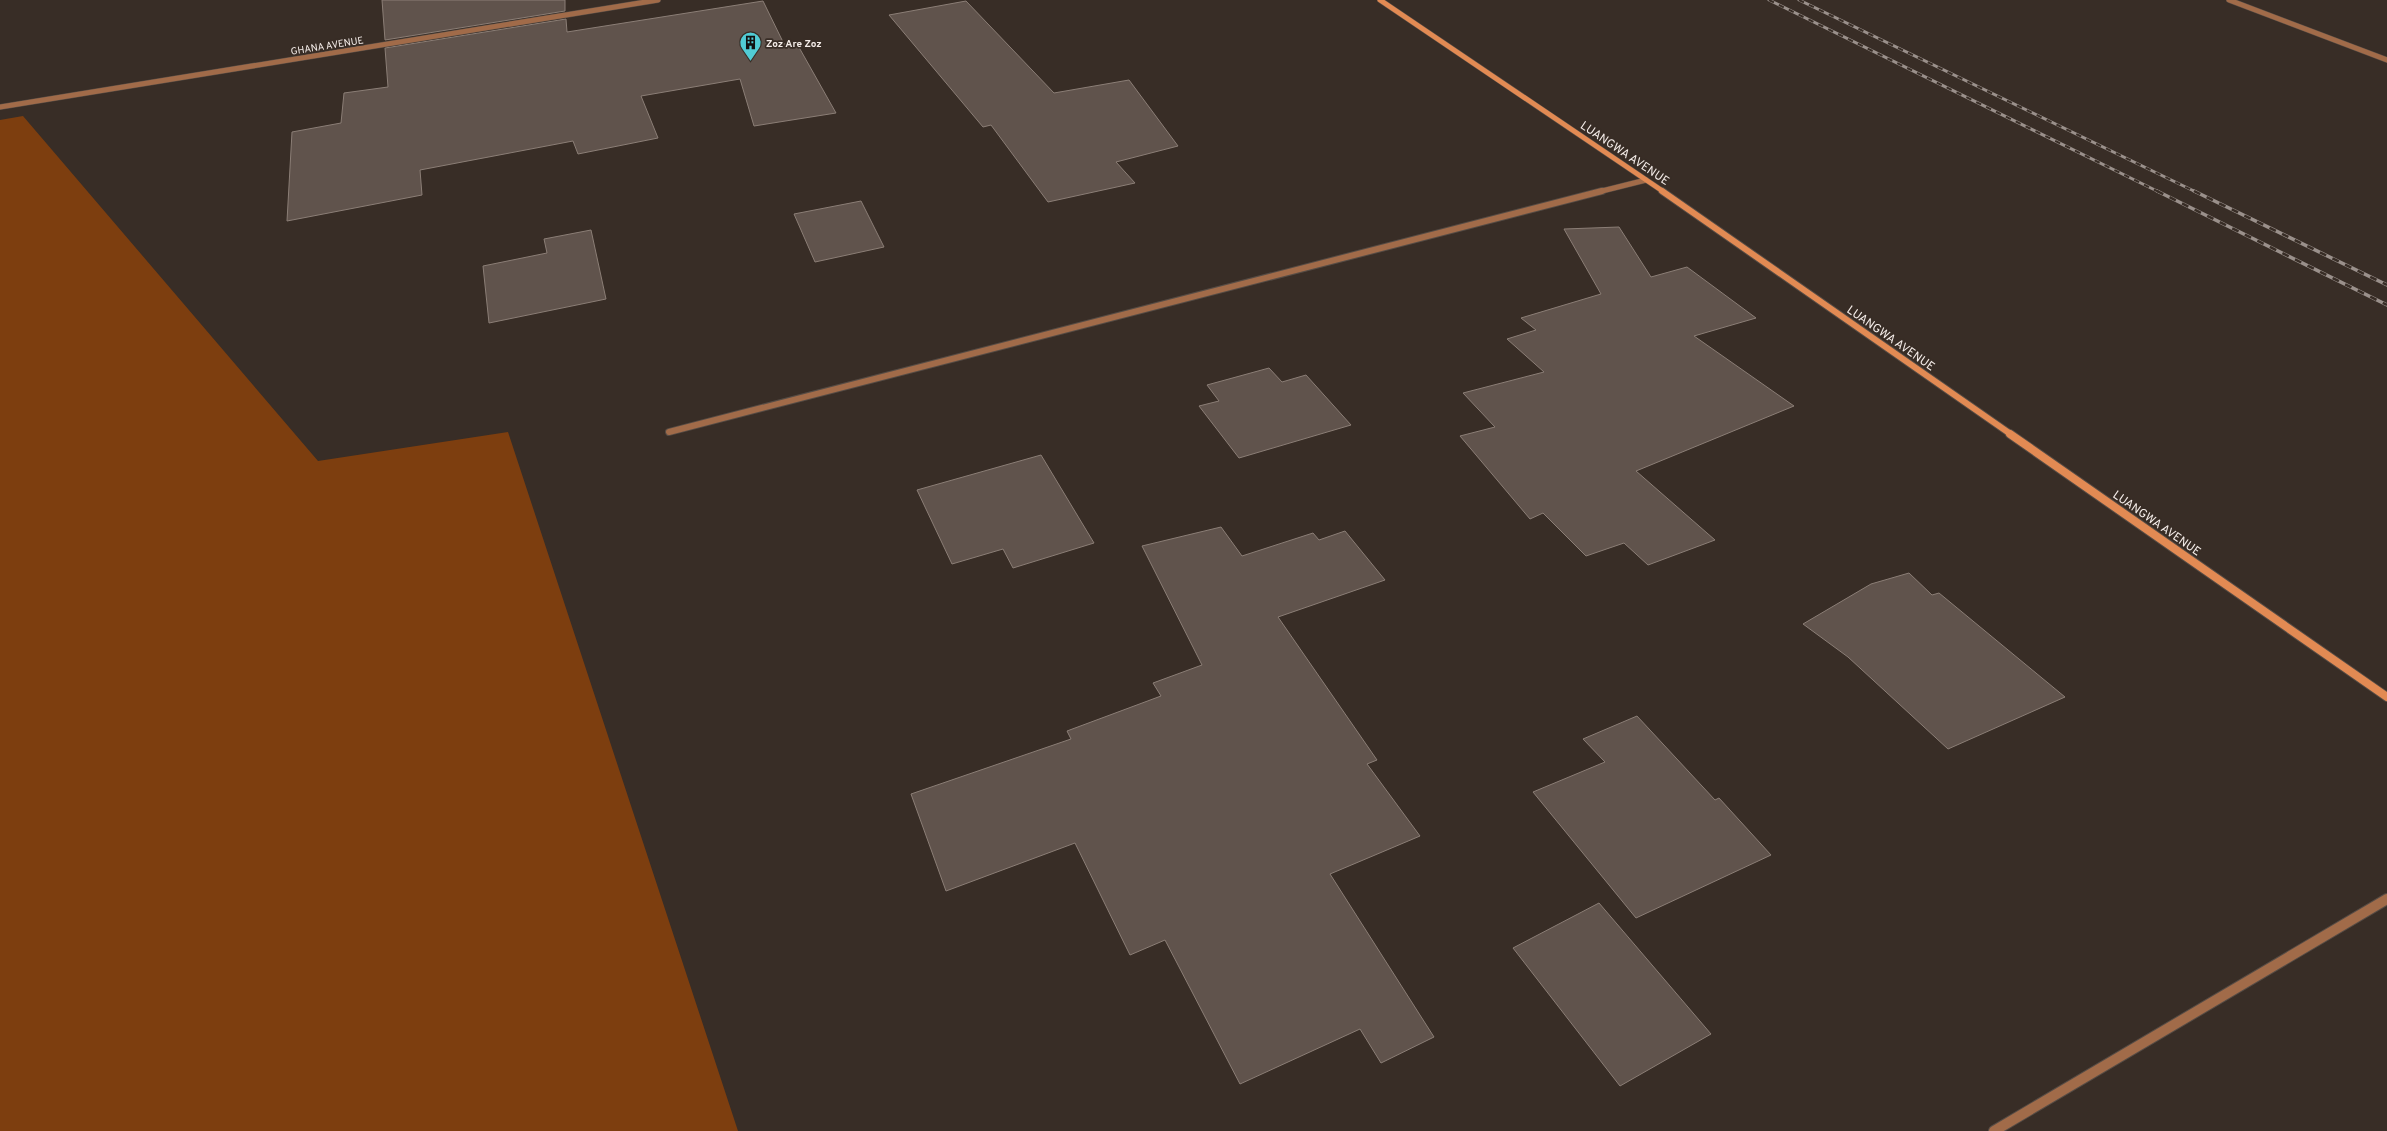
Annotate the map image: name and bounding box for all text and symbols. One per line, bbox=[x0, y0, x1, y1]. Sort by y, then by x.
building icon: Zoz Are Zoz bbox=[737, 30, 763, 63]
street label: GHANA AVENUE bbox=[290, 34, 365, 59]
place label: Zoz Are Zoz bbox=[766, 38, 822, 51]
street label: LUANGWA AVENUE bbox=[1577, 118, 1672, 190]
street label: LUANGWA AVENUE bbox=[1843, 302, 1938, 375]
street label: LUANGWA AVENUE bbox=[2109, 487, 2204, 560]

